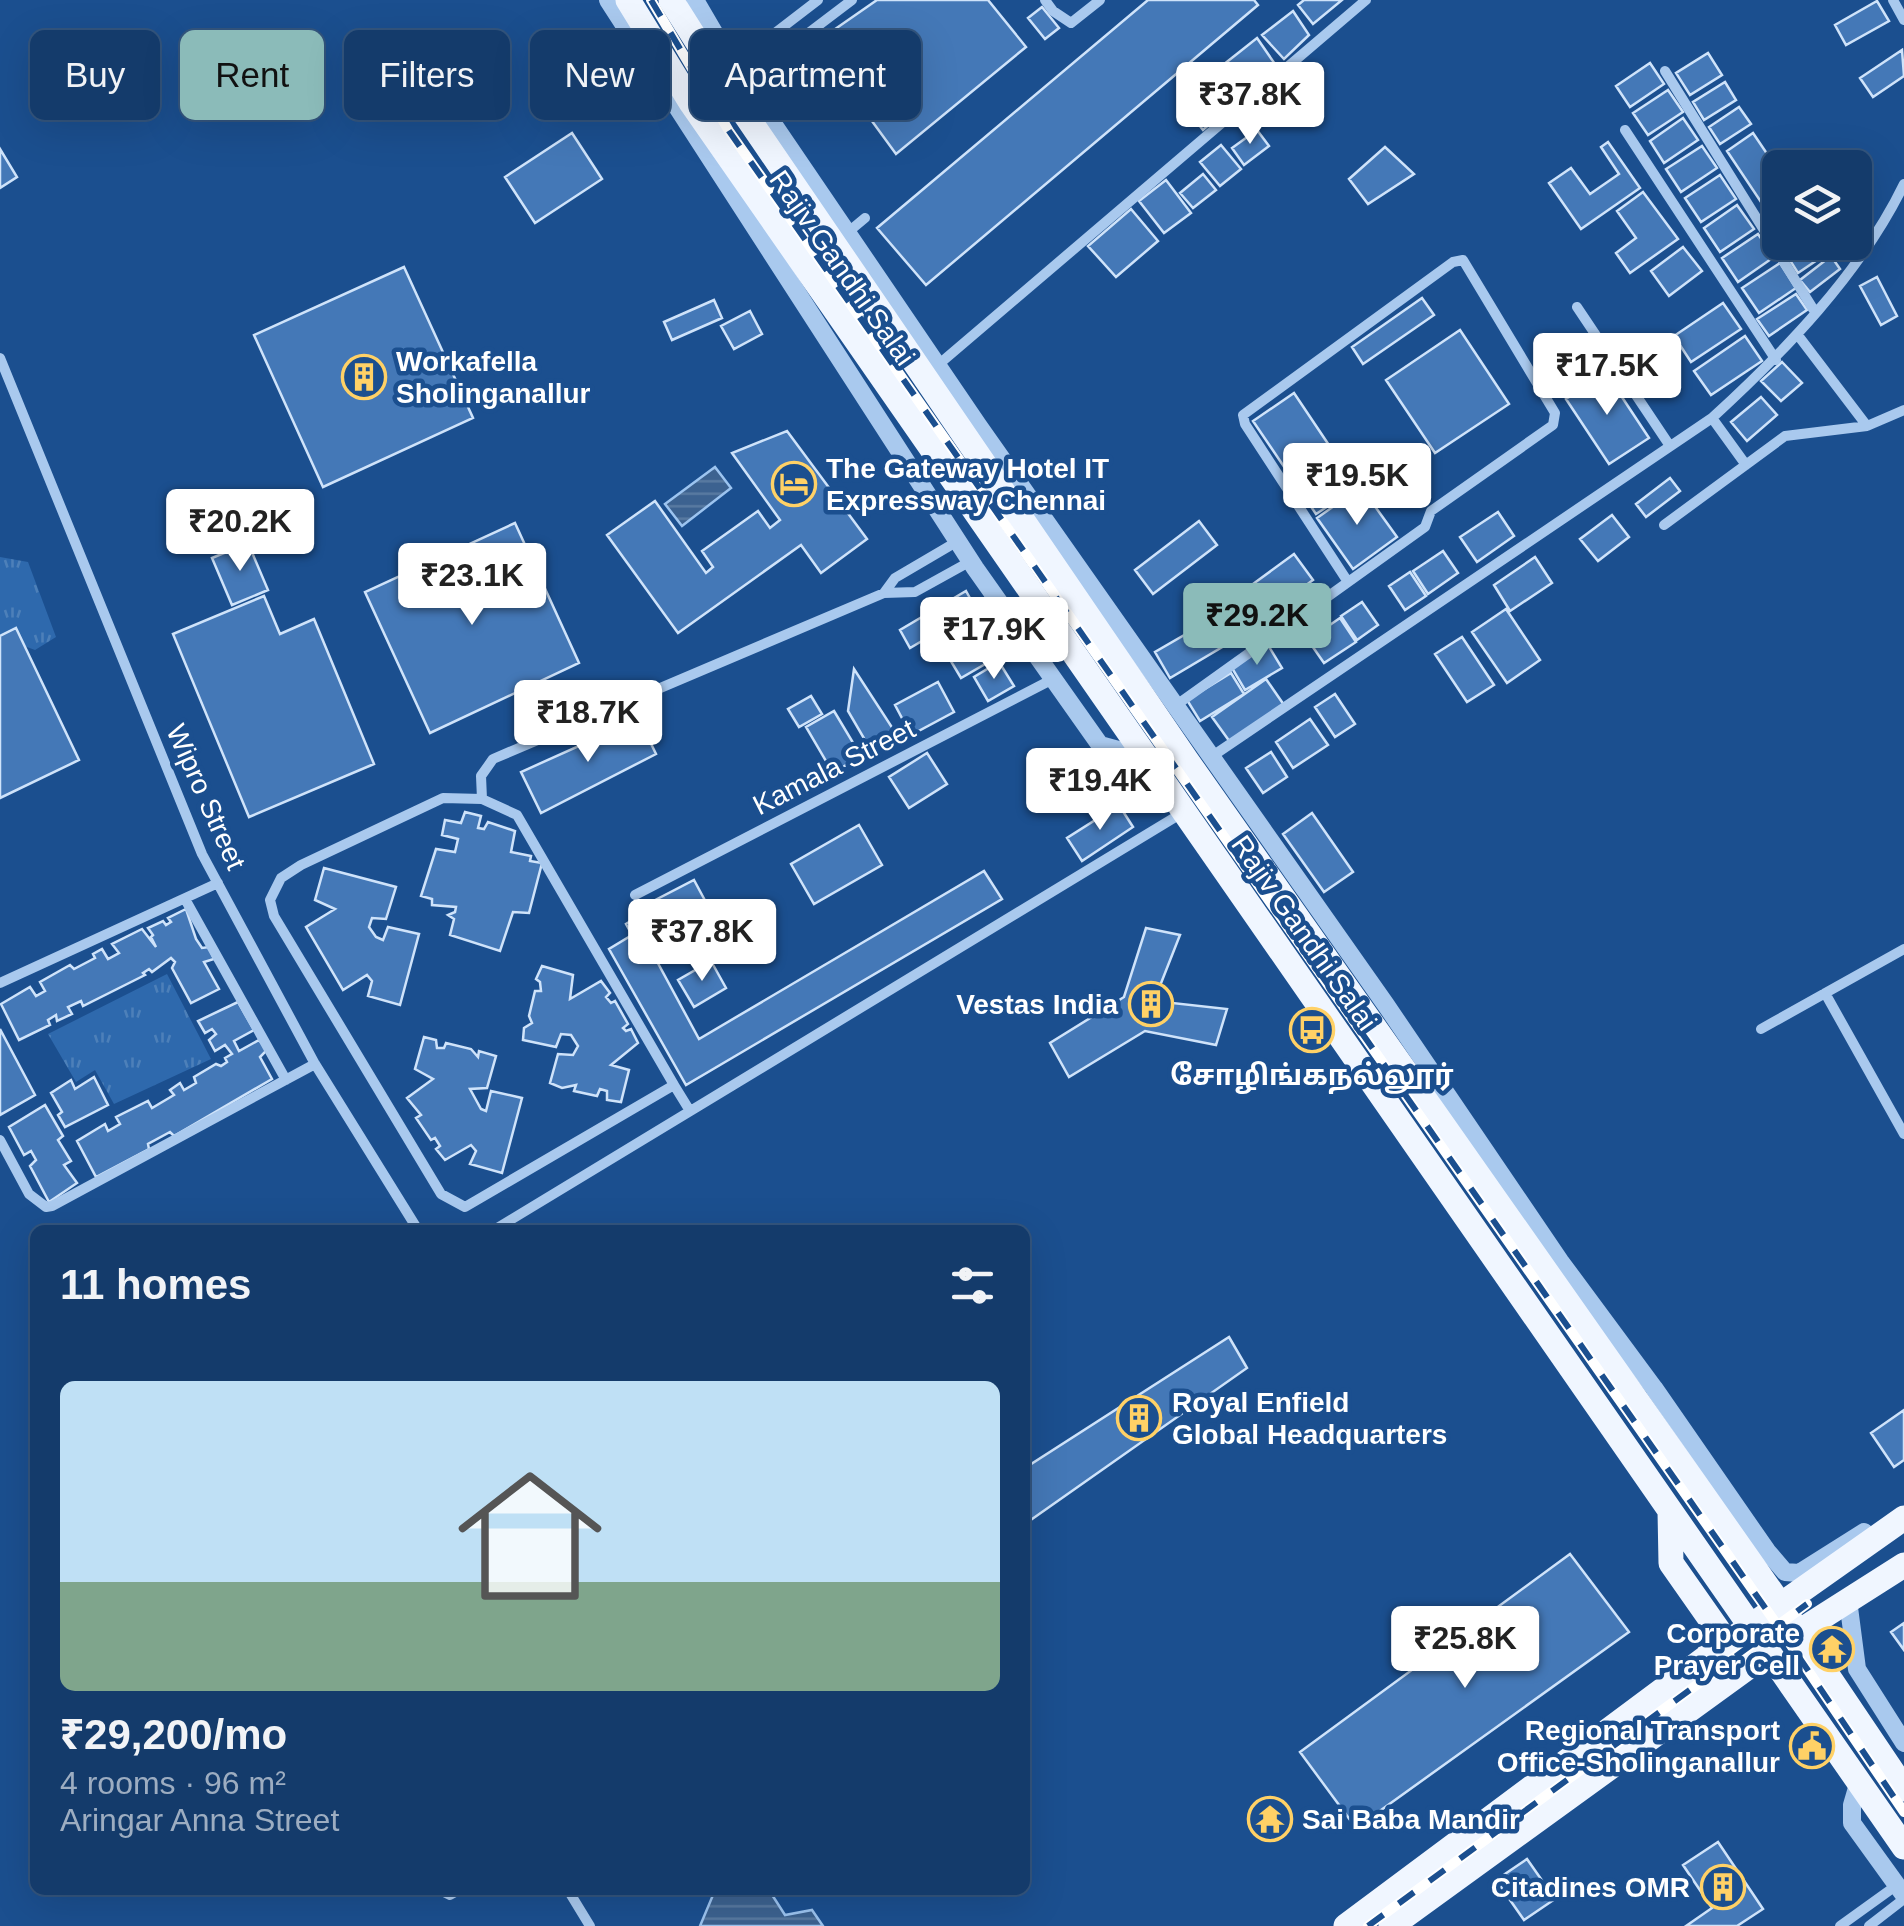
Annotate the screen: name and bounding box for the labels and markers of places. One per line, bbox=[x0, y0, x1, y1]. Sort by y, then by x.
pin: ₹37.8K bbox=[1169, 62, 1331, 147]
pin: ₹17.5K bbox=[1526, 333, 1688, 418]
place label: Workafella Sholinganallur bbox=[396, 346, 591, 409]
building icon: Workafella Sholinganallur bbox=[341, 354, 387, 400]
pin: ₹19.5K bbox=[1276, 443, 1438, 528]
place label: The Gateway Hotel IT Expressway Chennai bbox=[826, 453, 1109, 516]
hotel icon: The Gateway Hotel IT Expressway Chennai bbox=[771, 461, 817, 507]
pin: ₹20.2K bbox=[159, 489, 321, 574]
pin: ₹23.1K bbox=[391, 543, 553, 628]
pin: ₹29.2K bbox=[1176, 583, 1338, 668]
pin: ₹17.9K bbox=[913, 597, 1075, 682]
pin: ₹18.7K bbox=[507, 680, 669, 765]
pin: ₹19.4K bbox=[1019, 748, 1181, 833]
pin: ₹37.8K bbox=[621, 899, 783, 984]
building icon: Vestas India bbox=[1128, 981, 1174, 1027]
place label: Vestas India bbox=[956, 989, 1118, 1020]
bus stop icon: சோழிங்கநல்லூர் bbox=[1289, 1007, 1335, 1053]
place label: சோழிங்கநல்லூர் bbox=[1170, 1060, 1454, 1094]
place label: Royal Enfield Global Headquarters bbox=[1172, 1387, 1447, 1450]
building icon: Royal Enfield Global Headquarters bbox=[1116, 1395, 1162, 1441]
pin: ₹25.8K bbox=[1384, 1606, 1546, 1691]
place label: Corporate Prayer Cell bbox=[1654, 1618, 1800, 1681]
temple icon: Corporate Prayer Cell bbox=[1809, 1626, 1855, 1672]
place label: Regional Transport Office-Sholinganallur bbox=[1497, 1715, 1780, 1778]
public building icon: Regional Transport Office-Sholinganallur bbox=[1789, 1723, 1835, 1769]
temple icon: Sai Baba Mandir bbox=[1247, 1796, 1293, 1842]
place label: Sai Baba Mandir bbox=[1302, 1804, 1520, 1835]
building icon: Citadines OMR bbox=[1700, 1864, 1746, 1910]
place label: Citadines OMR bbox=[1491, 1872, 1690, 1903]

